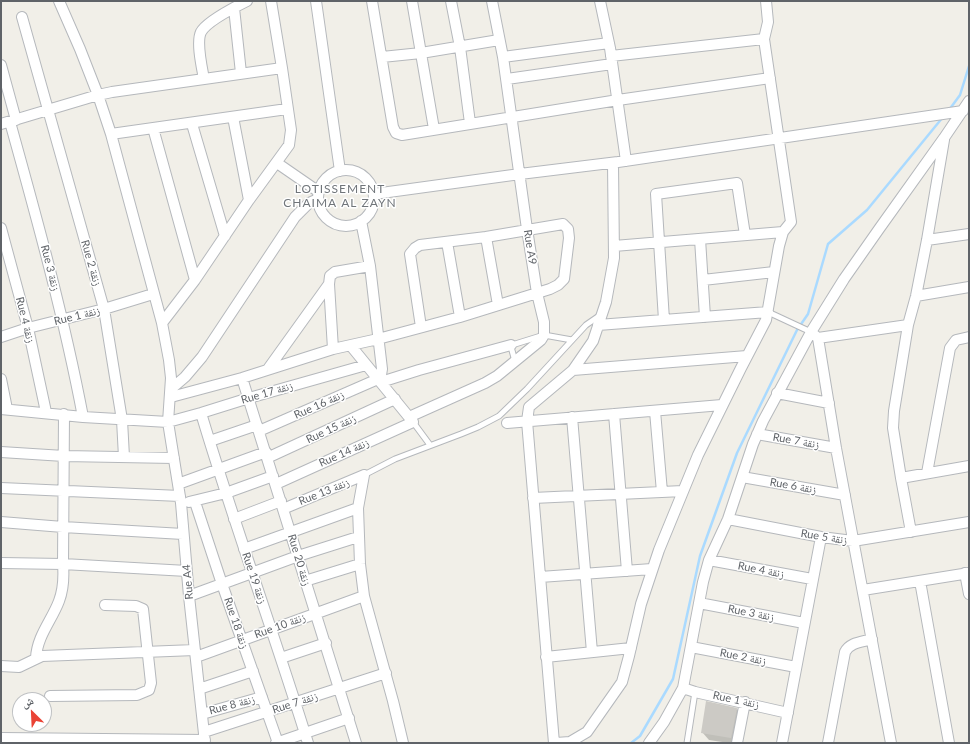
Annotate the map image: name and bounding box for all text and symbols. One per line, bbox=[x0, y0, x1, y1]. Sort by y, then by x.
district label: LOTISSEMENT CHAIMA AL ZAYN bbox=[283, 182, 397, 210]
street label: Rue A9 bbox=[521, 229, 539, 265]
street label: Rue 2 زنقة bbox=[78, 239, 104, 287]
street label: Rue 3 زنقة bbox=[38, 244, 62, 292]
street label: Rue 4 زنقة bbox=[13, 296, 37, 344]
street label: Rue 1 زنقة bbox=[53, 304, 101, 328]
street label: Rue 17 زنقة bbox=[239, 379, 295, 407]
street label: Rue 16 زنقة bbox=[292, 388, 346, 422]
street label: Rue 15 زنقة bbox=[304, 412, 358, 446]
street label: Rue 7 زنقة bbox=[772, 430, 820, 452]
street label: Rue 14 زنقة bbox=[317, 436, 371, 470]
street label: Rue 6 زنقة bbox=[769, 475, 817, 497]
street label: Rue 13 زنقة bbox=[297, 476, 351, 508]
street label: Rue 5 زنقة bbox=[800, 527, 848, 547]
street label: Rue 20 زنقة bbox=[285, 532, 313, 588]
street label: Rue 19 زنقة bbox=[239, 551, 269, 605]
street label: Rue 4 زنقة bbox=[737, 559, 785, 581]
street label: Rue A4 bbox=[180, 564, 196, 600]
street label: Rue 18 زنقة bbox=[221, 596, 251, 650]
street label: Rue 3 زنقة bbox=[727, 602, 775, 624]
street label: Rue 10 زنقة bbox=[253, 611, 307, 641]
street label: Rue 2 زنقة bbox=[719, 646, 767, 668]
street label: Rue 7 زنقة bbox=[271, 689, 319, 717]
street label: Rue 1 زنقة bbox=[712, 689, 760, 711]
north arrow bbox=[12, 692, 52, 732]
text: ش bbox=[19, 693, 35, 710]
street label: Rue 8 زنقة bbox=[208, 693, 256, 717]

